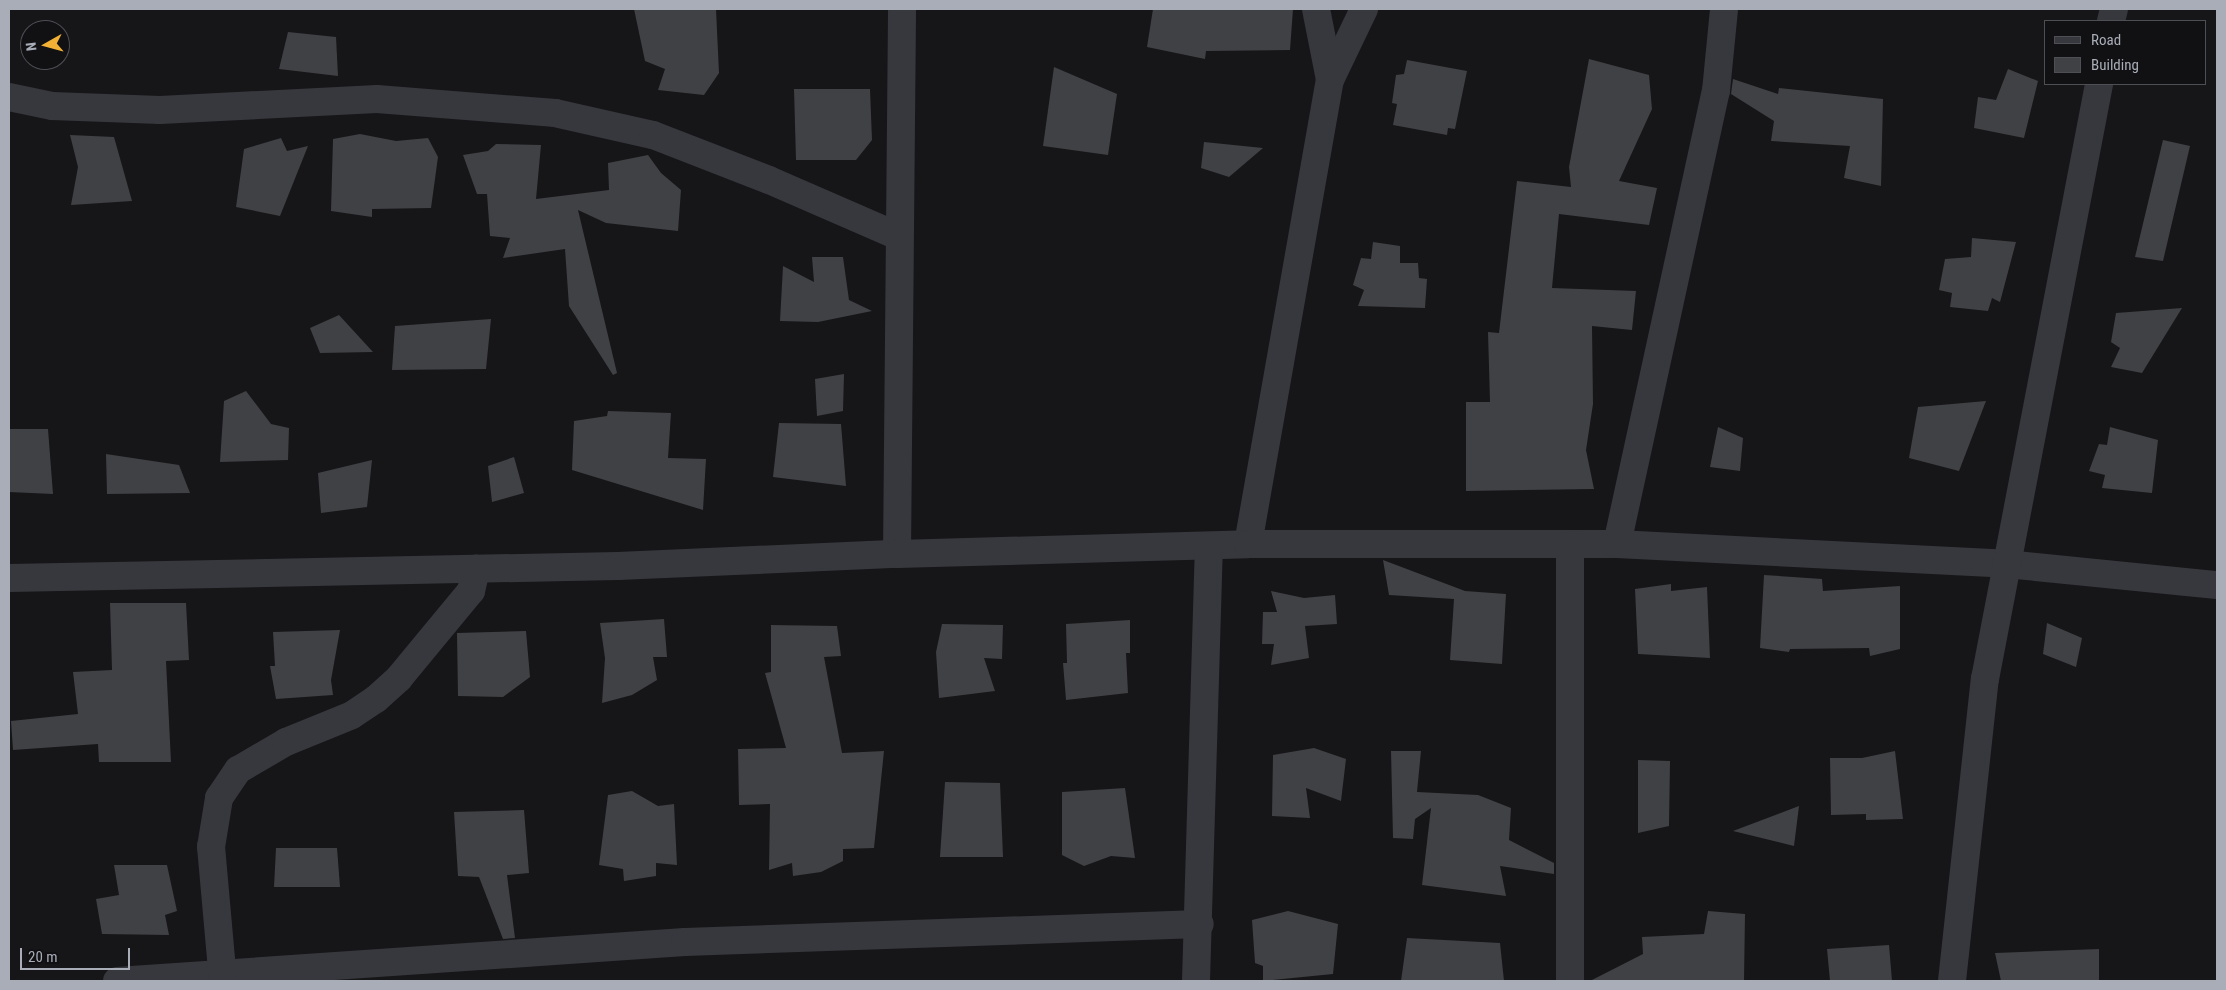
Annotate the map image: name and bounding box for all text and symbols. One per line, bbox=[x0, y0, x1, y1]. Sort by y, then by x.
north arrow bbox=[20, 20, 70, 70]
legend bbox=[2044, 20, 2206, 85]
text: Road bbox=[2091, 31, 2121, 49]
text: N bbox=[23, 41, 40, 52]
text: Building bbox=[2091, 56, 2139, 74]
scale bar bbox=[22, 938, 132, 970]
text: 20 m bbox=[28, 948, 58, 966]

